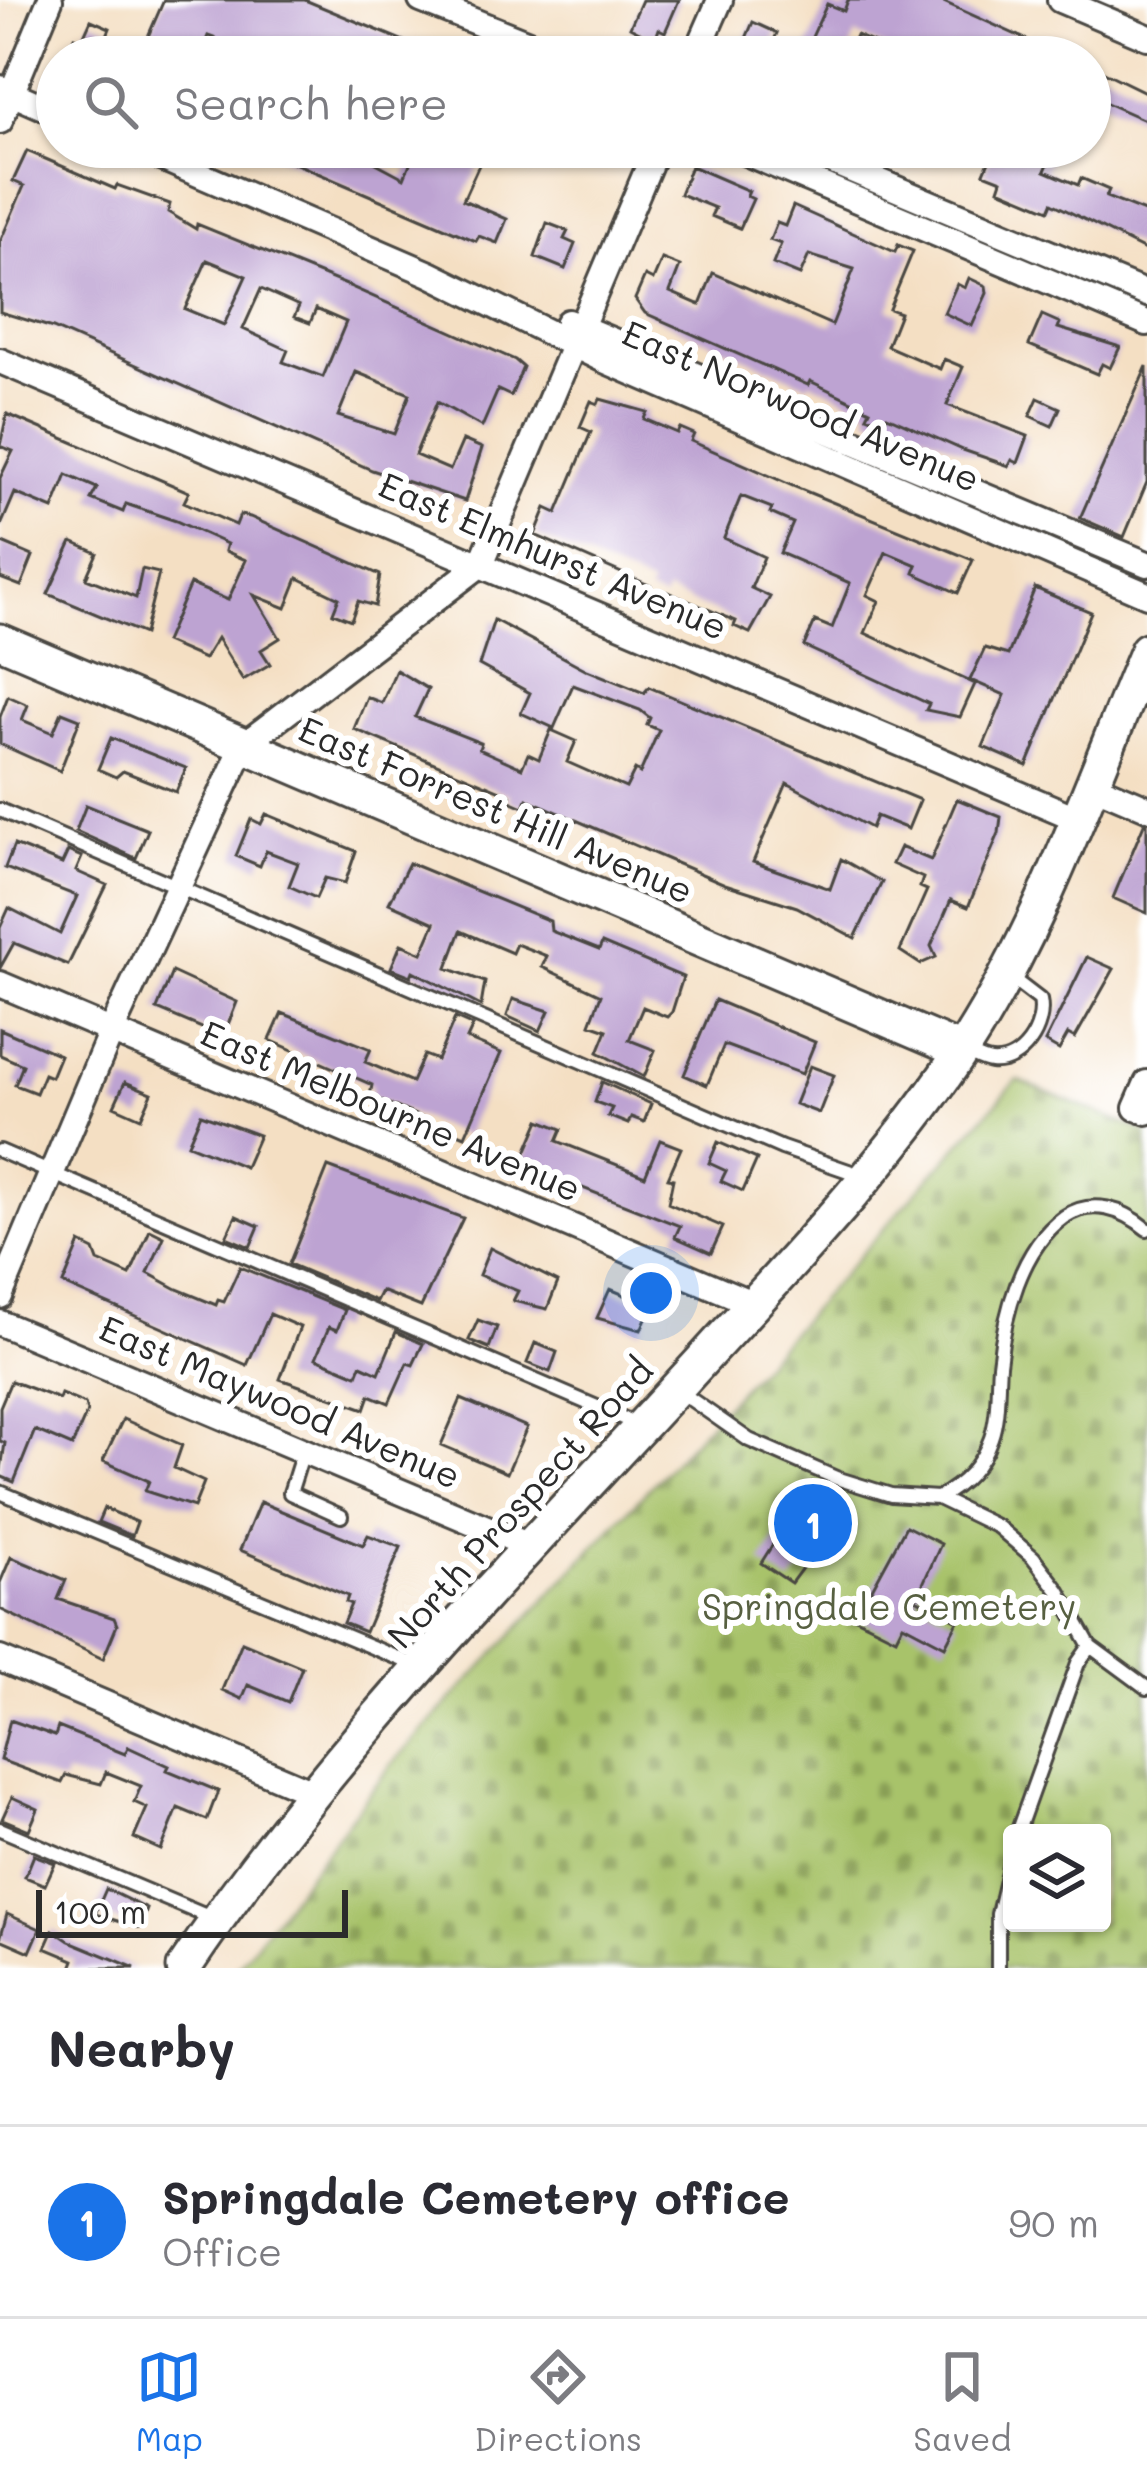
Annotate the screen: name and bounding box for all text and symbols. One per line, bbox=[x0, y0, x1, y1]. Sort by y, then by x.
search box bbox=[36, 36, 1111, 168]
icon: search bbox=[78, 69, 144, 135]
text: Search here bbox=[174, 73, 448, 131]
street label: East Norwood Avenue bbox=[616, 308, 987, 501]
street label: East Elmhurst Avenue bbox=[372, 460, 735, 649]
street label: East Forrest Hill Avenue bbox=[292, 704, 701, 913]
street label: East Melbourne Avenue bbox=[194, 1008, 589, 1211]
your location bbox=[621, 1263, 681, 1323]
street label: East Maywood Avenue bbox=[93, 1303, 468, 1499]
street label: North Prospect Road bbox=[376, 1347, 662, 1657]
pin: 1 bbox=[774, 1478, 852, 1568]
park label: Springdale Cemetery bbox=[702, 1582, 1076, 1630]
map controls bbox=[1003, 1824, 1111, 1932]
button: layers bbox=[1003, 1824, 1111, 1932]
scale bar bbox=[36, 1884, 348, 1937]
text: 100 m bbox=[54, 1889, 146, 1932]
text: Nearby bbox=[48, 2013, 235, 2080]
text: Springdale Cemetery office bbox=[162, 2167, 789, 2225]
text: 1 bbox=[78, 2196, 96, 2247]
text: 90 m bbox=[1008, 2196, 1099, 2247]
text: Office bbox=[162, 2225, 282, 2276]
tab: Map bbox=[136, 2344, 203, 2459]
tab: Directions bbox=[474, 2344, 642, 2459]
tab: Saved bbox=[913, 2344, 1011, 2459]

